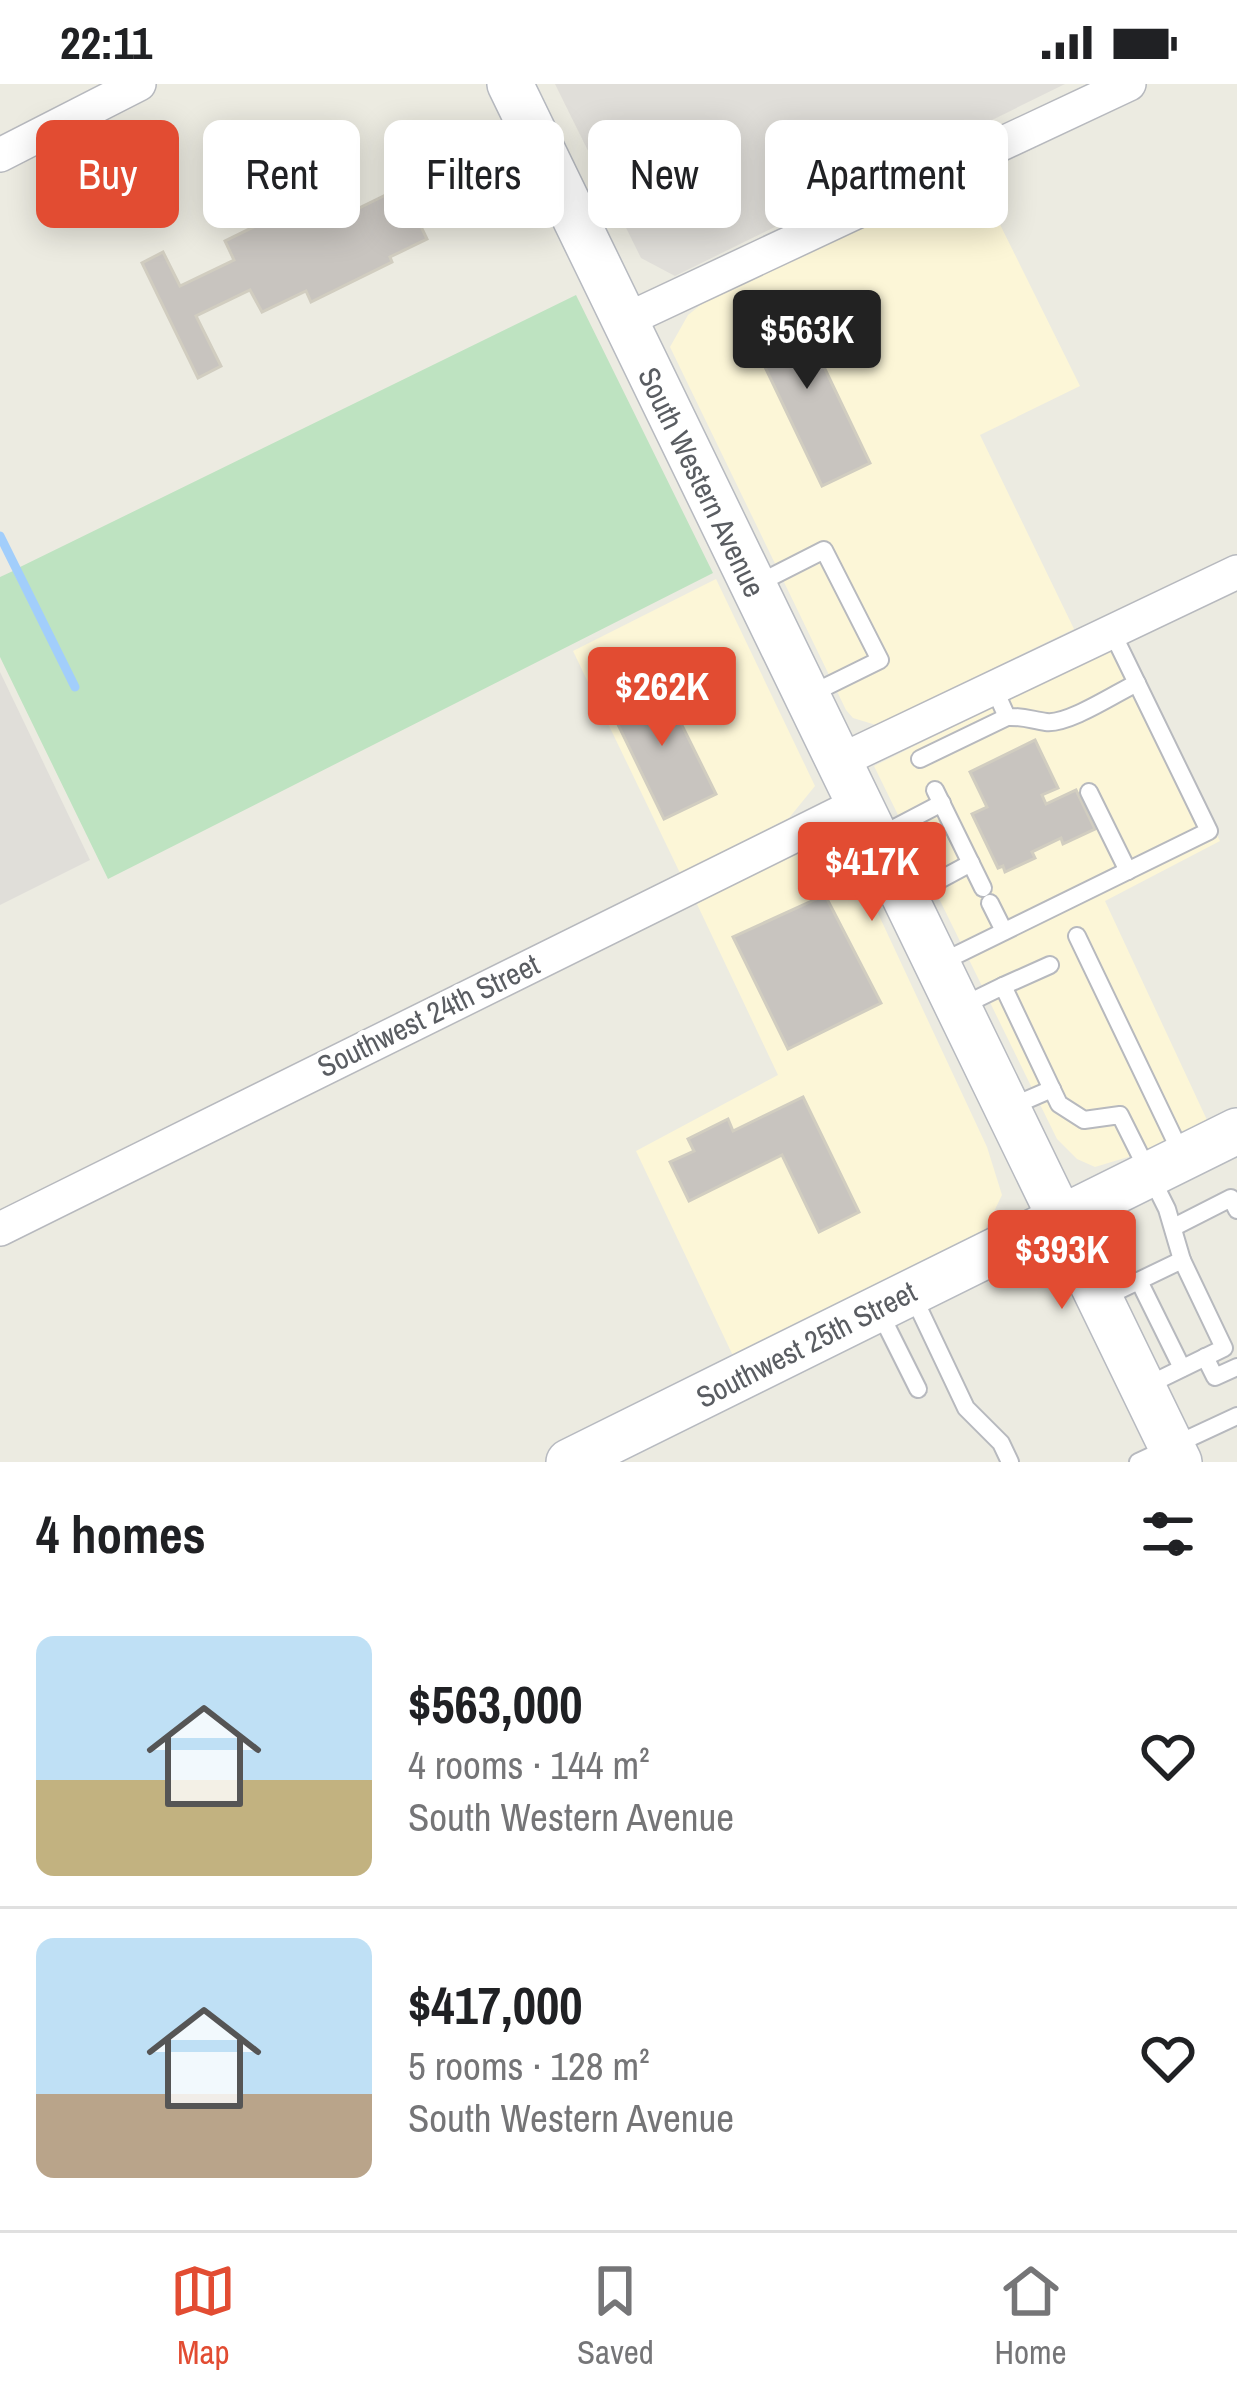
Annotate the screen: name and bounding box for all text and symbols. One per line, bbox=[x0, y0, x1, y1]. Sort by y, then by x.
text: 22:11 bbox=[60, 12, 152, 73]
chip: Buy bbox=[36, 120, 179, 228]
chip: Rent bbox=[203, 120, 360, 228]
chip: Filters bbox=[384, 120, 564, 228]
chip: New bbox=[588, 120, 741, 228]
chip: Apartment bbox=[765, 120, 1008, 228]
pin: $563K bbox=[723, 290, 891, 392]
text: $563K bbox=[760, 303, 854, 355]
street label: South Western Avenue bbox=[629, 361, 775, 603]
pin: $262K bbox=[578, 647, 746, 749]
text: $262K bbox=[615, 660, 709, 712]
pin: $417K bbox=[788, 822, 956, 924]
text: $417K bbox=[825, 835, 919, 887]
street label: Southwest 24th Street bbox=[310, 944, 546, 1086]
pin: $393K bbox=[978, 1210, 1146, 1312]
text: $393K bbox=[1015, 1223, 1109, 1275]
street label: Southwest 25th Street bbox=[689, 1271, 923, 1417]
text: 4 homes bbox=[36, 1500, 206, 1569]
icon: filters bbox=[1135, 1501, 1201, 1567]
text: $563,000 bbox=[408, 1670, 582, 1739]
icon: home bbox=[132, 1684, 276, 1828]
icon: heart bbox=[1135, 1723, 1201, 1789]
text: 4 rooms · 144 m² bbox=[408, 1739, 650, 1791]
text: South Western Avenue bbox=[408, 1791, 734, 1843]
text: $417,000 bbox=[408, 1971, 582, 2040]
icon: home bbox=[132, 1986, 276, 2130]
icon: heart bbox=[1135, 2025, 1201, 2091]
text: 5 rooms · 128 m² bbox=[408, 2040, 650, 2092]
text: South Western Avenue bbox=[408, 2092, 734, 2144]
tab: Map bbox=[170, 2258, 236, 2374]
tab: Saved bbox=[577, 2258, 654, 2374]
tab: Home bbox=[994, 2258, 1067, 2374]

